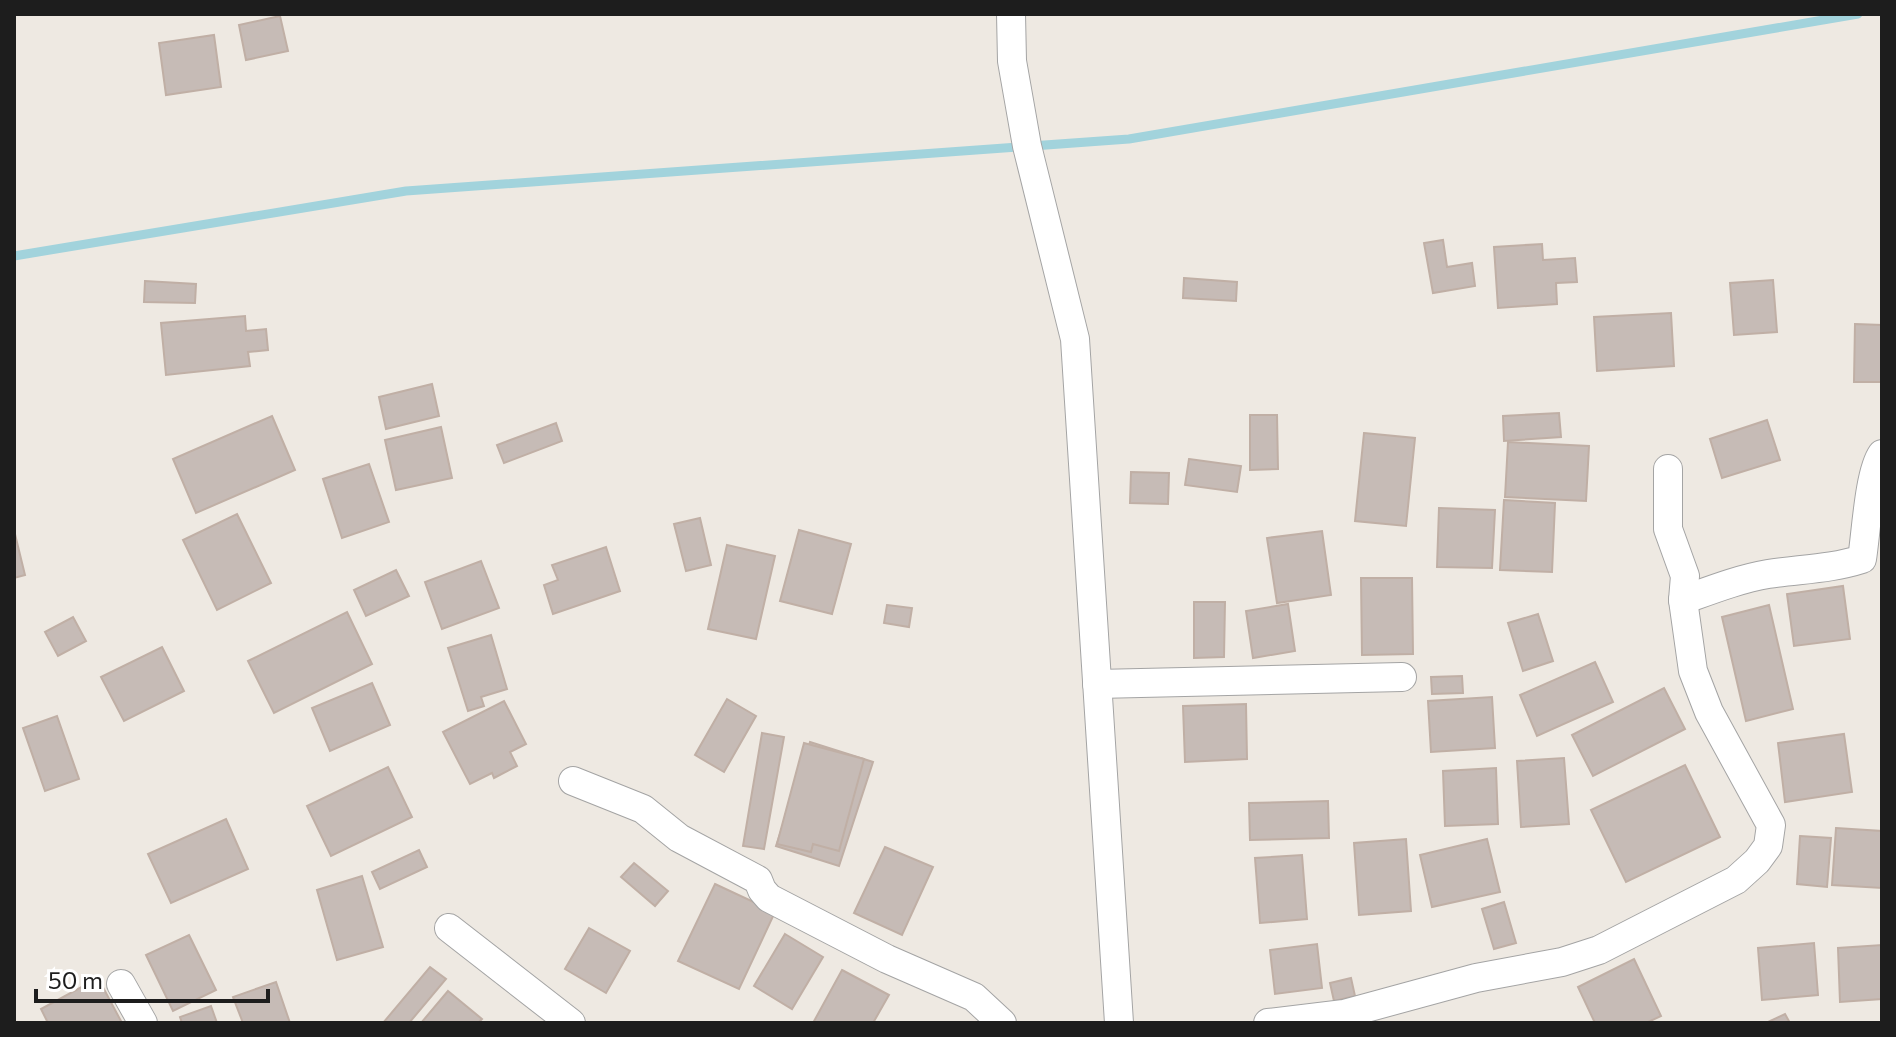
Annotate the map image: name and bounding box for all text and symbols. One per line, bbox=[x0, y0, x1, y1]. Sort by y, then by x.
scale bar bbox=[36, 953, 268, 1003]
text: 50 m bbox=[48, 965, 103, 994]

